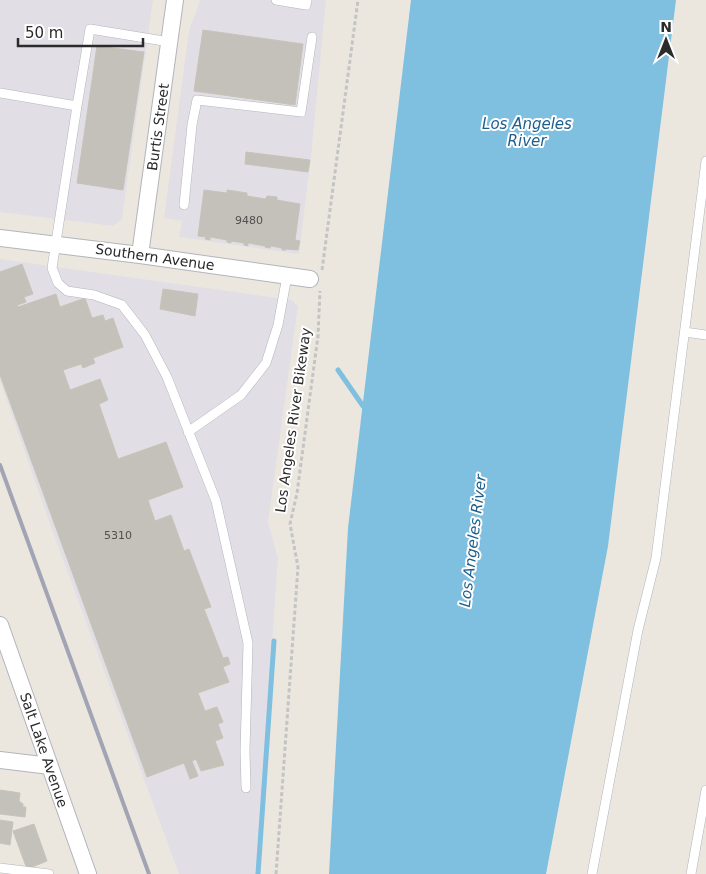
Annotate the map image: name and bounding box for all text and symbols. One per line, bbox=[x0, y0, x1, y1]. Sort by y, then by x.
scale bar bbox=[18, 15, 142, 47]
north arrow bbox=[641, 15, 691, 65]
text: N bbox=[660, 19, 672, 35]
text: 50 m bbox=[25, 24, 63, 42]
street label: Burtis Street bbox=[144, 82, 172, 172]
water label: Los Angeles River bbox=[482, 115, 572, 150]
house number: 9480 bbox=[235, 214, 263, 227]
street label: Southern Avenue bbox=[94, 241, 216, 273]
street label: Los Angeles River Bikeway bbox=[272, 326, 314, 514]
water label: Los Angeles River bbox=[456, 473, 490, 608]
house number: 5310 bbox=[104, 529, 132, 542]
street label: Salt Lake Avenue bbox=[17, 690, 71, 810]

